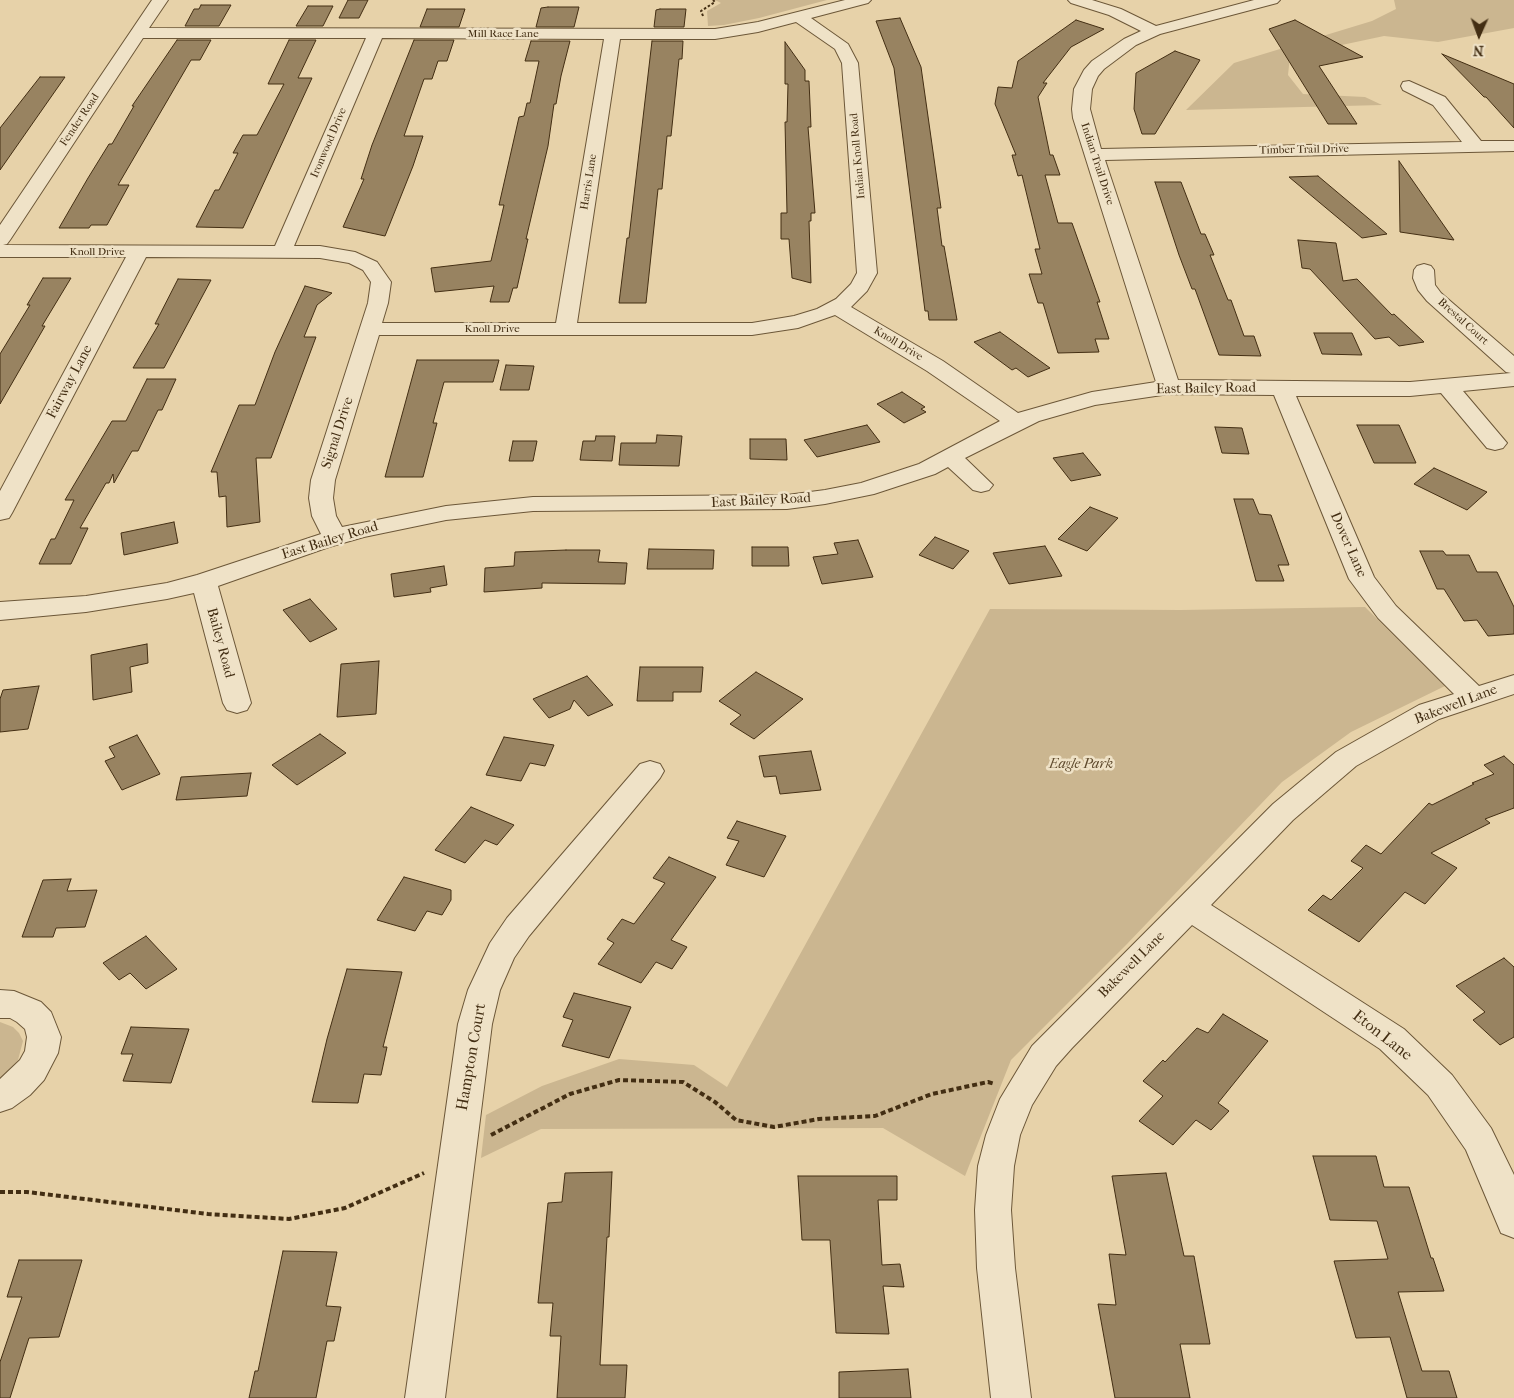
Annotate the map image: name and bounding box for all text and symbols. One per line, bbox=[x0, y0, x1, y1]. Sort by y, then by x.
north arrow bbox=[1454, 10, 1504, 60]
street label: Mill Race Lane bbox=[467, 27, 539, 41]
text: N bbox=[1473, 42, 1484, 59]
street label: Fender Road bbox=[58, 91, 102, 149]
street label: Ironwood Drive bbox=[308, 106, 350, 180]
street label: Indian Knoll Road bbox=[848, 112, 868, 200]
street label: Indian Trail Drive bbox=[1077, 121, 1117, 207]
street label: Timber Trail Drive bbox=[1259, 143, 1349, 157]
street label: Harris Lane bbox=[578, 153, 600, 211]
street label: Knoll Drive bbox=[69, 245, 125, 259]
street label: Brestal Court bbox=[1435, 296, 1491, 348]
street label: Knoll Drive bbox=[464, 322, 520, 336]
street label: Knoll Drive bbox=[871, 324, 925, 364]
street label: Fairway Lane bbox=[44, 342, 96, 422]
street label: East Bailey Road bbox=[1156, 380, 1256, 398]
street label: Signal Drive bbox=[319, 395, 357, 471]
street label: East Bailey Road bbox=[711, 490, 811, 512]
street label: Dover Lane bbox=[1326, 510, 1370, 580]
street label: East Bailey Road bbox=[280, 518, 380, 564]
street label: Bailey Road bbox=[203, 606, 237, 680]
street label: Bakewell Lane bbox=[1412, 682, 1500, 728]
park label: Eagle Park bbox=[1049, 757, 1113, 773]
street label: Bakewell Lane bbox=[1095, 928, 1169, 1002]
street label: Hampton Court bbox=[453, 1002, 491, 1112]
street label: Eton Lane bbox=[1348, 1007, 1416, 1065]

